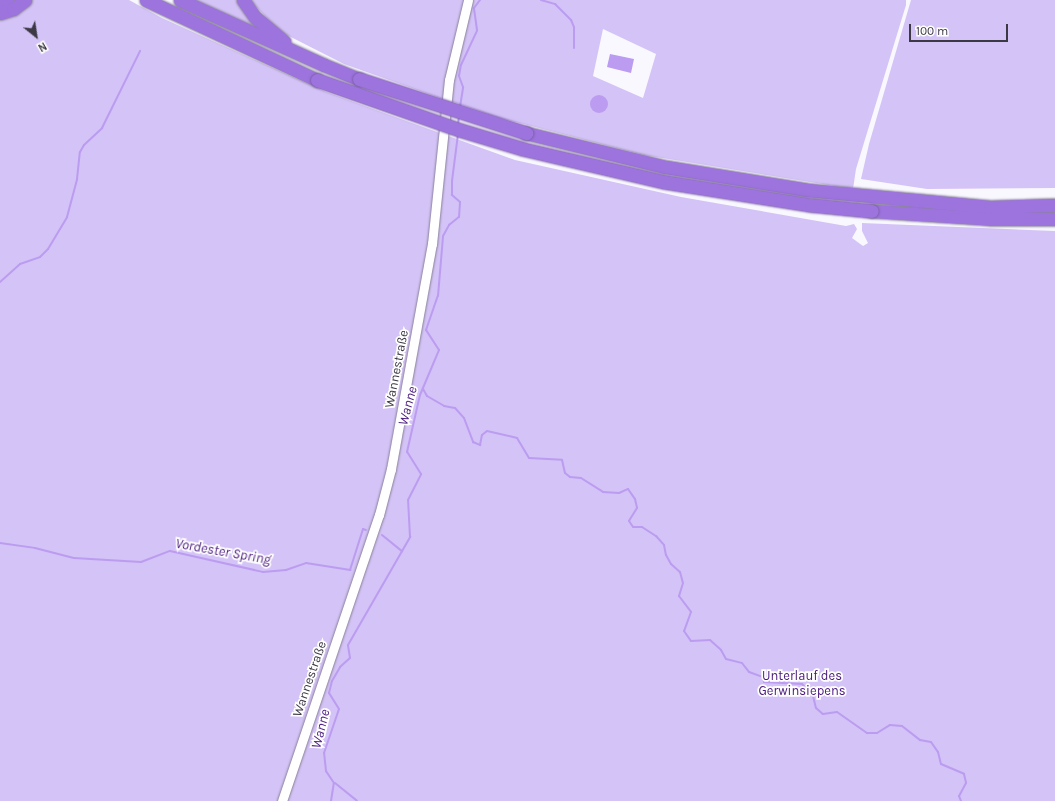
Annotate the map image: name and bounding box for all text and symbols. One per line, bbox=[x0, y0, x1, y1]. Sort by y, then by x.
north arrow bbox=[16, 16, 56, 56]
scale bar bbox=[911, 16, 1010, 42]
text: 100 m bbox=[916, 24, 948, 38]
text: N bbox=[36, 39, 49, 54]
street label: Wannestraße bbox=[382, 329, 412, 409]
water label: Wanne bbox=[395, 385, 421, 427]
water label: Vordester Spring bbox=[174, 535, 272, 569]
street label: Wannestraße bbox=[290, 639, 330, 719]
park label: Unterlauf des Gerwinsiepens bbox=[758, 669, 846, 700]
water label: Wanne bbox=[308, 708, 334, 750]

